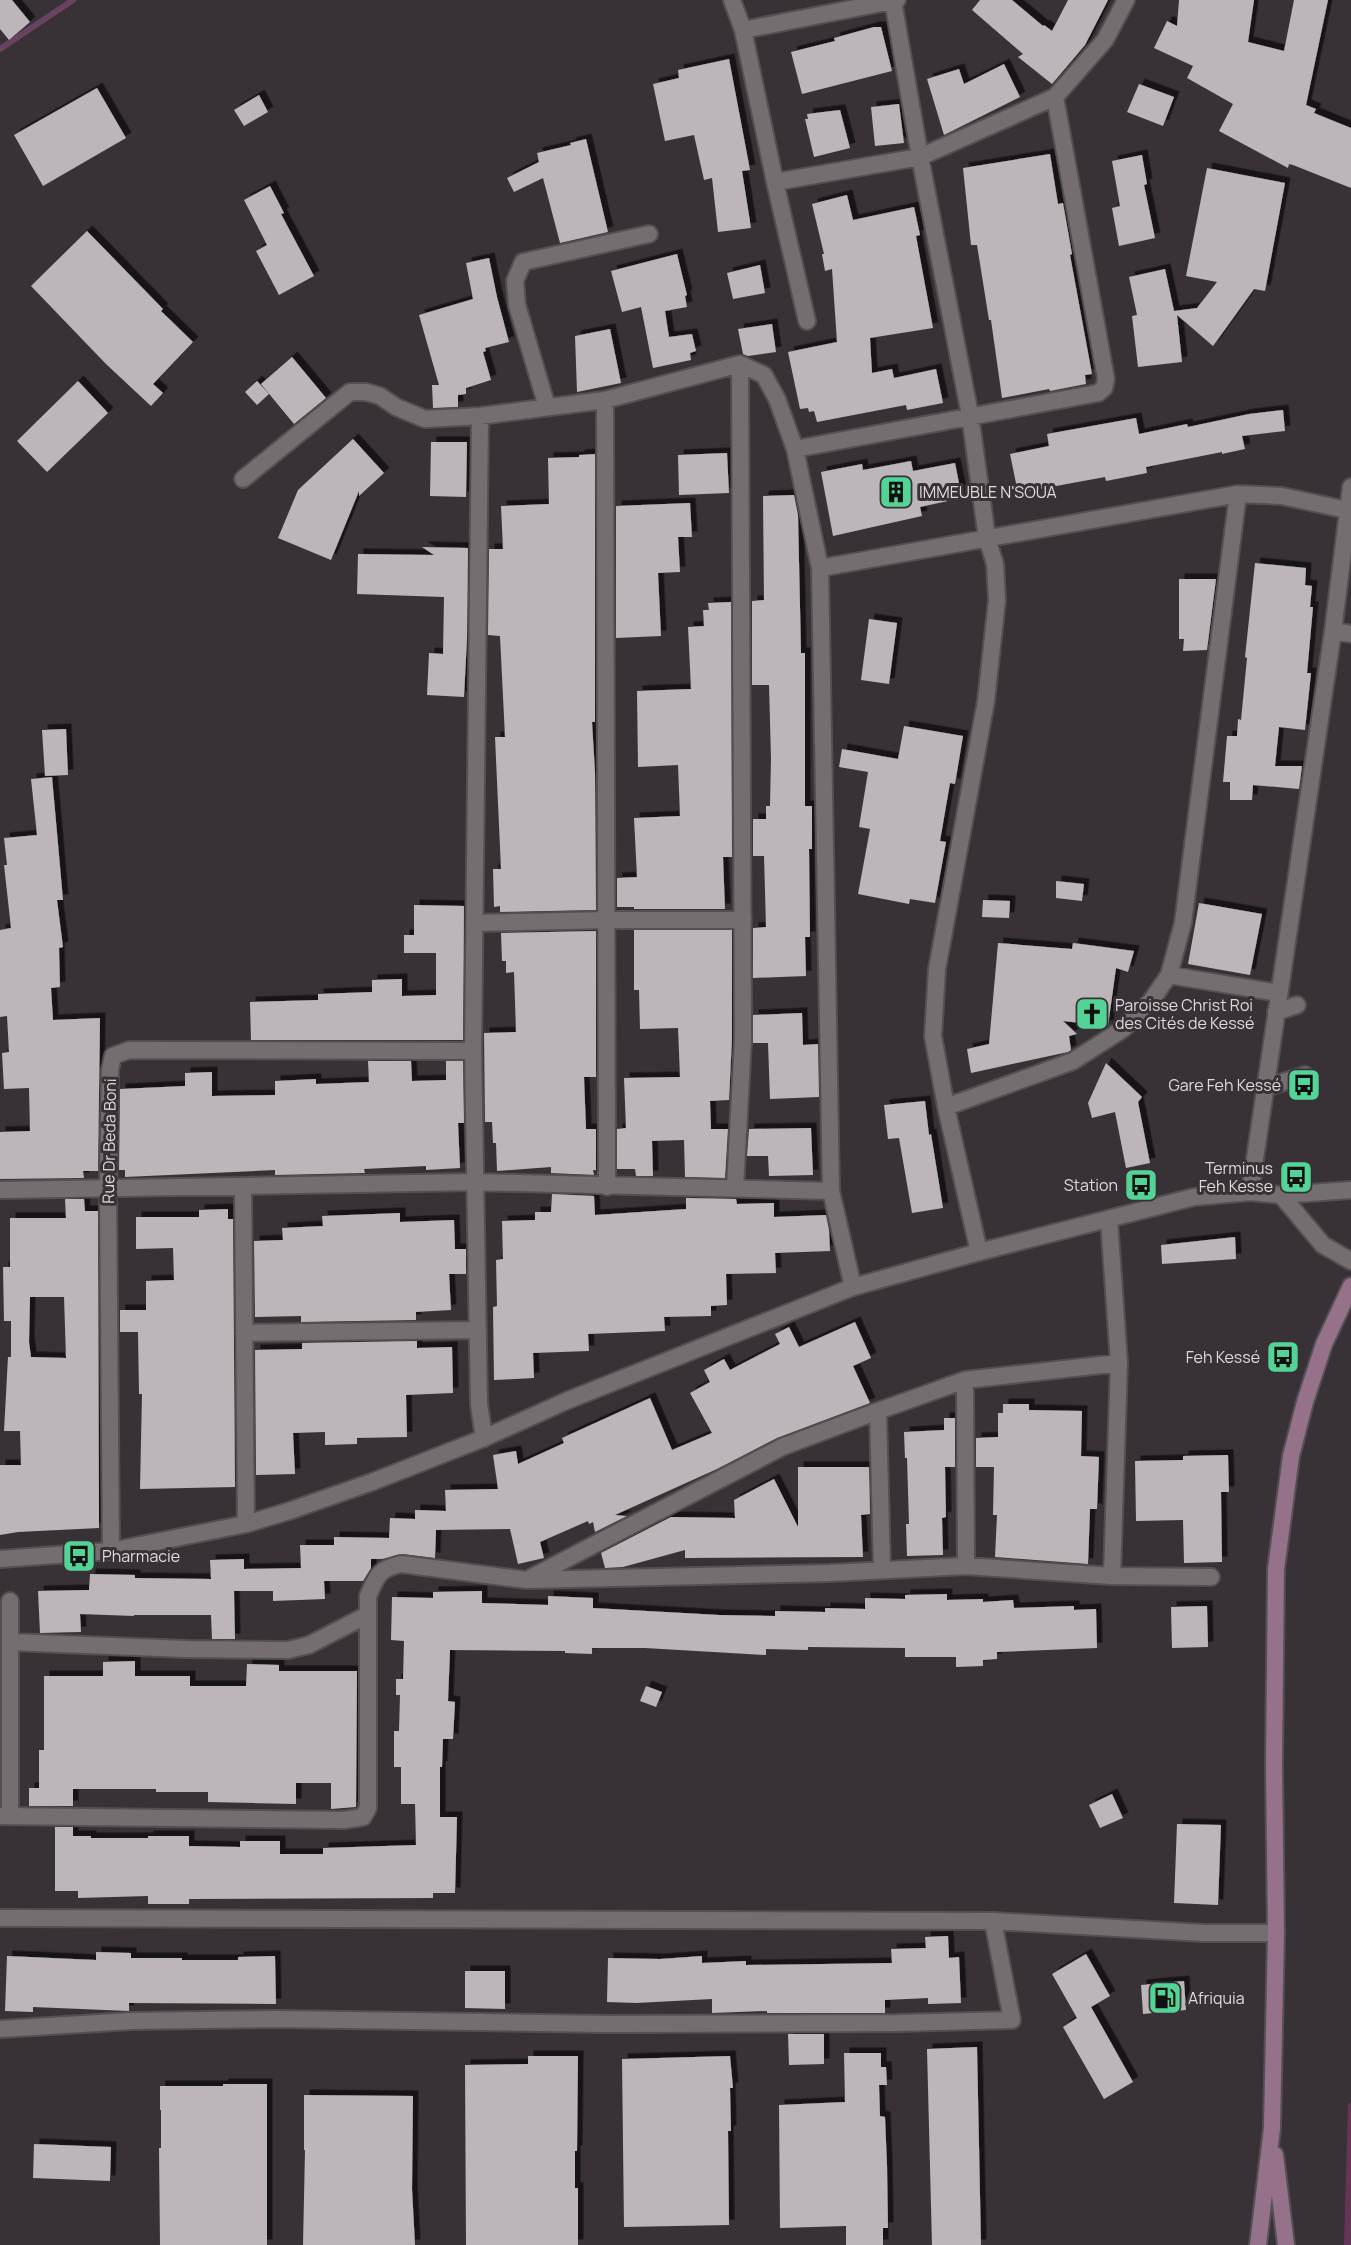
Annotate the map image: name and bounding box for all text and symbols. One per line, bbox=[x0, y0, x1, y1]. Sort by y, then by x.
building icon: IMMEUBLE N'SOUA bbox=[878, 474, 914, 510]
place label: IMMEUBLE N'SOUA bbox=[919, 481, 1057, 503]
place label: Paroisse Christ Roi des Cités de Kessé bbox=[1115, 994, 1254, 1034]
church icon: Paroisse Christ Roi des Cités de Kessé bbox=[1074, 996, 1110, 1032]
bus stop icon: Gare Feh Kessé bbox=[1286, 1067, 1322, 1103]
place label: Gare Feh Kessé bbox=[1168, 1074, 1281, 1096]
street label: Rue Dr Beda Boni bbox=[97, 1078, 121, 1204]
place label: Terminus Feh Kesse bbox=[1199, 1157, 1273, 1197]
bus stop icon: Terminus Feh Kesse bbox=[1278, 1159, 1314, 1195]
bus stop icon: Station bbox=[1123, 1167, 1159, 1203]
place label: Station bbox=[1064, 1174, 1118, 1196]
bus stop icon: Feh Kessé bbox=[1265, 1339, 1301, 1375]
place label: Feh Kessé bbox=[1186, 1346, 1260, 1368]
bus stop icon: Pharmacie bbox=[61, 1538, 97, 1574]
place label: Pharmacie bbox=[102, 1545, 180, 1567]
fuel station icon: Afriquia bbox=[1147, 1980, 1183, 2016]
place label: Afriquia bbox=[1188, 1987, 1245, 2009]

